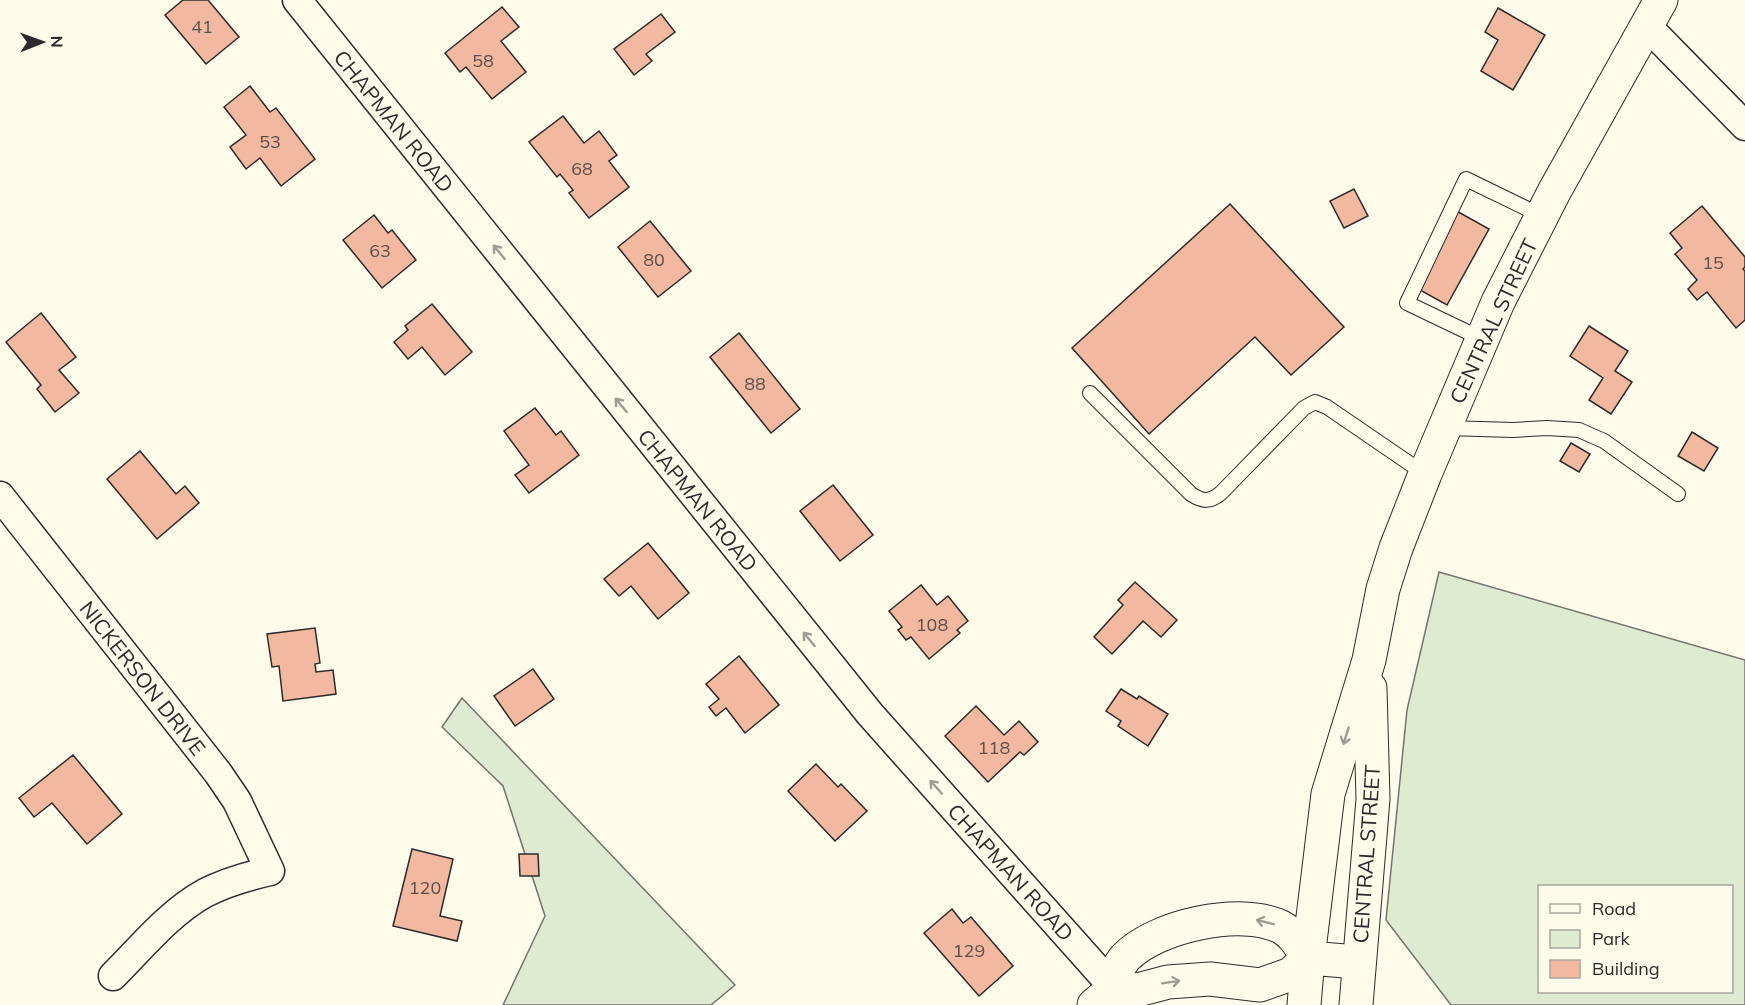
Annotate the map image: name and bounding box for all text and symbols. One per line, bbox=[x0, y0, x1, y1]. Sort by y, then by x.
north arrow bbox=[12, 12, 72, 72]
house number: 41 bbox=[191, 15, 213, 38]
text: N bbox=[47, 36, 67, 48]
street label: CHAPMAN ROAD bbox=[329, 45, 459, 197]
house number: 58 bbox=[472, 49, 494, 72]
house number: 53 bbox=[259, 130, 281, 153]
house number: 68 bbox=[571, 157, 593, 180]
street label: CENTRAL STREET bbox=[1443, 234, 1543, 408]
house number: 63 bbox=[369, 239, 391, 262]
one-way arrow bbox=[493, 245, 506, 261]
house number: 80 bbox=[643, 248, 665, 271]
house number: 15 bbox=[1702, 251, 1724, 274]
house number: 88 bbox=[744, 372, 766, 395]
one-way arrow bbox=[615, 397, 628, 413]
street label: CHAPMAN ROAD bbox=[633, 424, 763, 576]
street label: NICKERSON DRIVE bbox=[75, 596, 211, 760]
house number: 108 bbox=[916, 613, 948, 636]
one-way arrow bbox=[803, 631, 816, 647]
one-way arrow bbox=[1340, 726, 1351, 745]
house number: 118 bbox=[978, 736, 1010, 759]
street label: CENTRAL STREET bbox=[1347, 764, 1385, 944]
one-way arrow bbox=[929, 779, 943, 794]
street label: CHAPMAN ROAD bbox=[943, 798, 1079, 946]
house number: 120 bbox=[409, 876, 441, 899]
legend bbox=[1538, 885, 1733, 993]
text: Road bbox=[1592, 897, 1636, 920]
one-way arrow bbox=[1256, 916, 1275, 928]
text: Park bbox=[1592, 927, 1631, 950]
house number: 129 bbox=[953, 939, 985, 962]
text: Building bbox=[1592, 957, 1660, 980]
one-way arrow bbox=[1161, 976, 1181, 987]

